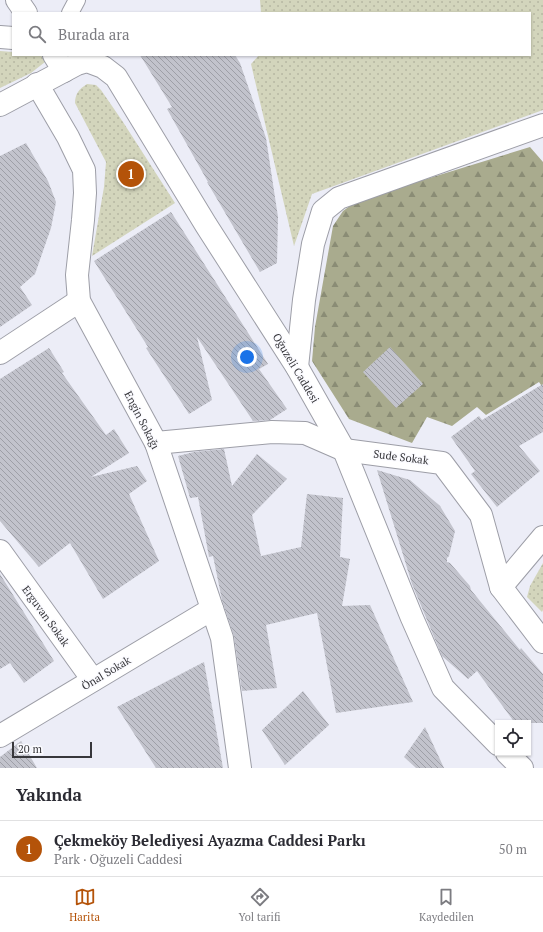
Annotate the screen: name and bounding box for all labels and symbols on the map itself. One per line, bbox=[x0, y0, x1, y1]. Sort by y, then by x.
pin: 1 bbox=[118, 159, 144, 189]
street label: Oğuzeli Caddesi bbox=[270, 331, 322, 405]
your location bbox=[237, 347, 257, 367]
street label: Engin Sokağı bbox=[121, 389, 163, 451]
street label: Sude Sokak bbox=[373, 447, 430, 467]
street label: Erguvan Sokak bbox=[19, 583, 73, 649]
street label: Önal Sokak bbox=[79, 653, 133, 693]
scale bar bbox=[12, 740, 92, 759]

